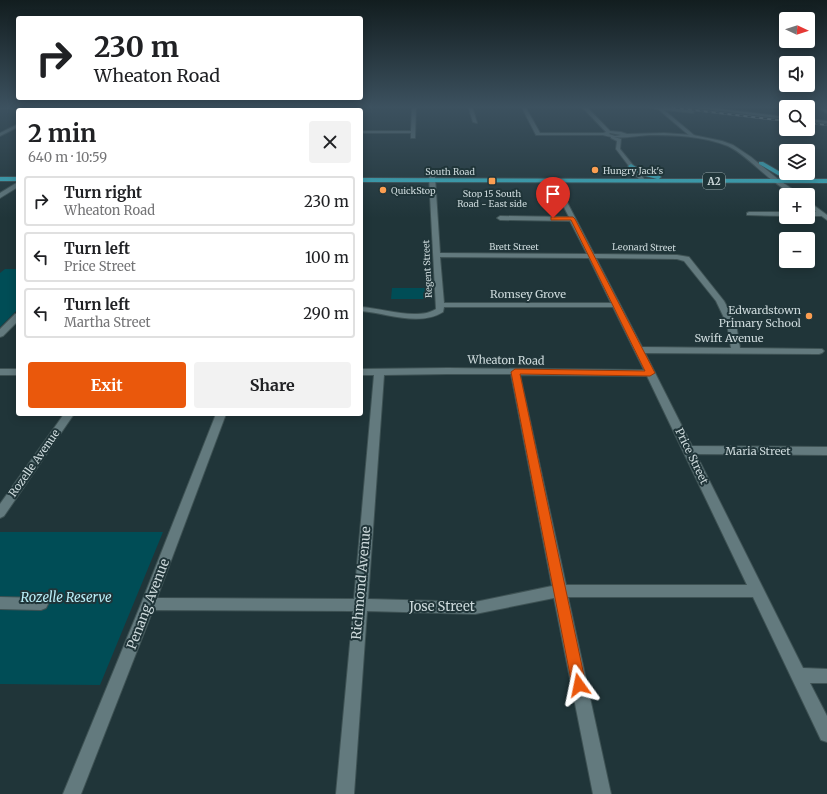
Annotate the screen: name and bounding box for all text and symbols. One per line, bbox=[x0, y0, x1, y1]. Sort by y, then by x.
north arrow bbox=[779, 12, 815, 48]
map controls bbox=[779, 12, 815, 268]
text: 230 m bbox=[94, 29, 179, 65]
icon: right bbox=[28, 32, 80, 84]
button: sound bbox=[779, 56, 815, 92]
text: Wheaton Road bbox=[94, 64, 220, 87]
button: search bbox=[779, 100, 815, 136]
text: 2 min bbox=[28, 118, 96, 149]
button: close bbox=[309, 121, 351, 163]
button: layers bbox=[779, 144, 815, 180]
text: 640 m · 10:59 bbox=[28, 149, 107, 166]
marker: Hungry Jack's bbox=[590, 165, 600, 175]
place label: Hungry Jack's bbox=[603, 165, 664, 176]
street label: South Road bbox=[425, 166, 475, 177]
road number: A2 bbox=[703, 173, 725, 189]
marker: Stop 15 South Road - East side bbox=[487, 176, 497, 186]
pin bbox=[536, 177, 570, 218]
text: Turn right bbox=[64, 183, 142, 202]
icon: arrive bbox=[542, 183, 564, 205]
marker: QuickStop bbox=[378, 185, 388, 195]
place label: QuickStop bbox=[391, 185, 436, 196]
place label: Stop 15 South Road - East side bbox=[457, 188, 527, 209]
button: + bbox=[779, 188, 815, 224]
icon: right bbox=[30, 190, 52, 212]
text: 230 m bbox=[304, 192, 349, 211]
text: Wheaton Road bbox=[64, 202, 155, 219]
button: − bbox=[779, 232, 815, 268]
text: Turn left bbox=[64, 239, 130, 258]
street label: Regent Street bbox=[420, 239, 434, 298]
street label: Brett Street bbox=[489, 241, 539, 252]
street label: Leonard Street bbox=[612, 241, 676, 253]
icon: left bbox=[30, 246, 52, 268]
text: 100 m bbox=[305, 248, 349, 267]
text: Price Street bbox=[64, 258, 136, 275]
street label: Romsey Grove bbox=[490, 287, 566, 301]
text: Turn left bbox=[64, 295, 130, 314]
icon: left bbox=[30, 302, 52, 324]
place label: Edwardstown Primary School bbox=[719, 303, 802, 330]
text: 290 m bbox=[303, 304, 349, 323]
marker: Edwardstown Primary School bbox=[804, 311, 814, 321]
text: Martha Street bbox=[64, 314, 151, 331]
street label: Swift Avenue bbox=[694, 331, 764, 345]
street label: Wheaton Road bbox=[466, 352, 545, 368]
button: Exit bbox=[28, 362, 186, 408]
button: Share bbox=[194, 362, 351, 408]
street label: Rozelle Avenue bbox=[6, 426, 63, 499]
street label: Price Street bbox=[672, 426, 712, 487]
street label: Maria Street bbox=[725, 444, 791, 458]
street label: Richmond Avenue bbox=[348, 525, 374, 640]
street label: Penang Avenue bbox=[123, 556, 173, 652]
park label: Rozelle Reserve bbox=[20, 589, 112, 606]
street label: Jose Street bbox=[408, 598, 475, 615]
position arrow bbox=[558, 664, 600, 706]

